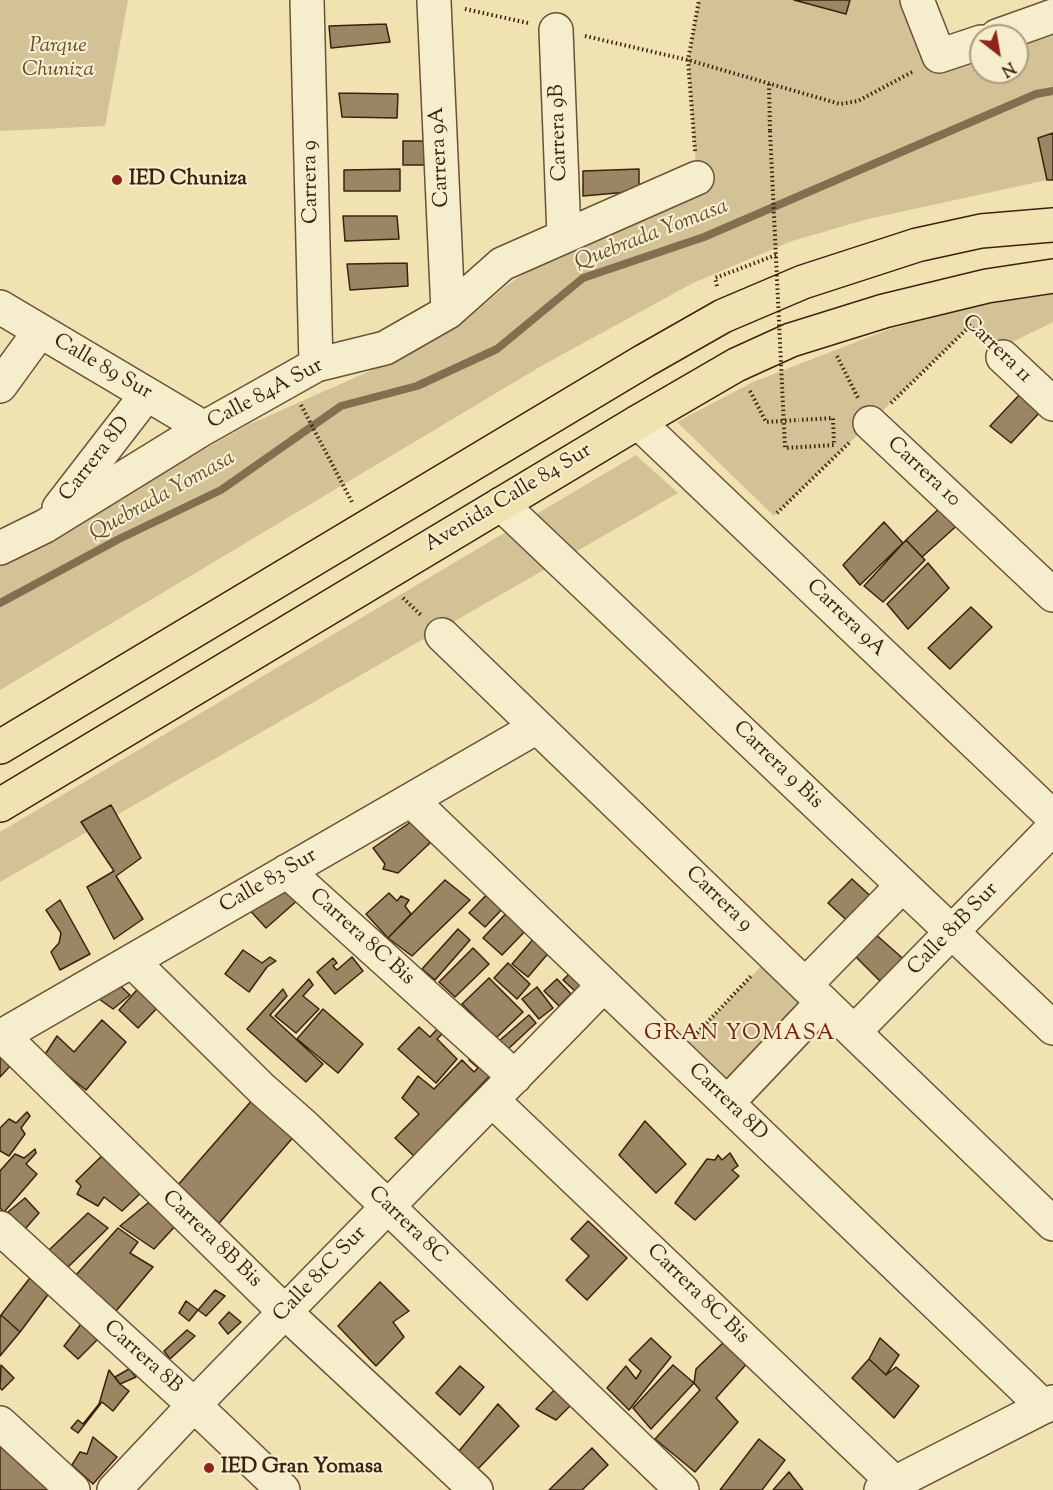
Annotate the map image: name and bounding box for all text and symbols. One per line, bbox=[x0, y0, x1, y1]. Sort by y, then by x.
north arrow bbox=[969, 24, 1029, 84]
park label: Parque Chuniza bbox=[22, 34, 94, 84]
text: N bbox=[996, 55, 1019, 81]
street label: Carrera 9B bbox=[546, 84, 574, 182]
street label: Carrera 9A bbox=[426, 106, 456, 208]
street label: Carrera 9 bbox=[299, 140, 325, 224]
place label: IED Chuniza bbox=[129, 167, 247, 193]
marker: IED Chuniza bbox=[110, 173, 124, 187]
water label: Quebrada Yomasa bbox=[572, 195, 732, 277]
street label: Carrera 11 bbox=[956, 310, 1036, 390]
street label: Calle 89 Sur bbox=[48, 330, 156, 406]
street label: Calle 84A Sur bbox=[204, 354, 328, 436]
street label: Carrera 8D bbox=[55, 413, 137, 507]
street label: Carrera 10 bbox=[881, 433, 965, 513]
street label: Avenida Calle 84 Sur bbox=[421, 439, 597, 559]
water label: Quebrada Yomasa bbox=[86, 446, 240, 548]
street label: Carrera 9A bbox=[800, 575, 890, 663]
street label: Carrera 9 Bis bbox=[727, 717, 827, 815]
street label: Calle 83 Sur bbox=[216, 844, 322, 920]
street label: Carrera 9 bbox=[679, 862, 757, 938]
street label: Calle 81B Sur bbox=[903, 878, 1005, 982]
street label: Carrera 8C Bis bbox=[303, 884, 419, 992]
district label: GRAN YOMASA bbox=[644, 1022, 836, 1048]
street label: Carrera 8D bbox=[682, 1059, 772, 1147]
street label: Carrera 8C bbox=[362, 1182, 452, 1270]
street label: Carrera 8B Bis bbox=[156, 1186, 266, 1294]
street label: Calle 81C Sur bbox=[269, 1222, 373, 1328]
street label: Carrera 8C Bis bbox=[640, 1240, 754, 1350]
street label: Carrera 8B bbox=[97, 1316, 187, 1400]
place label: IED Gran Yomasa bbox=[221, 1455, 383, 1481]
marker: IED Gran Yomasa bbox=[202, 1461, 216, 1475]

